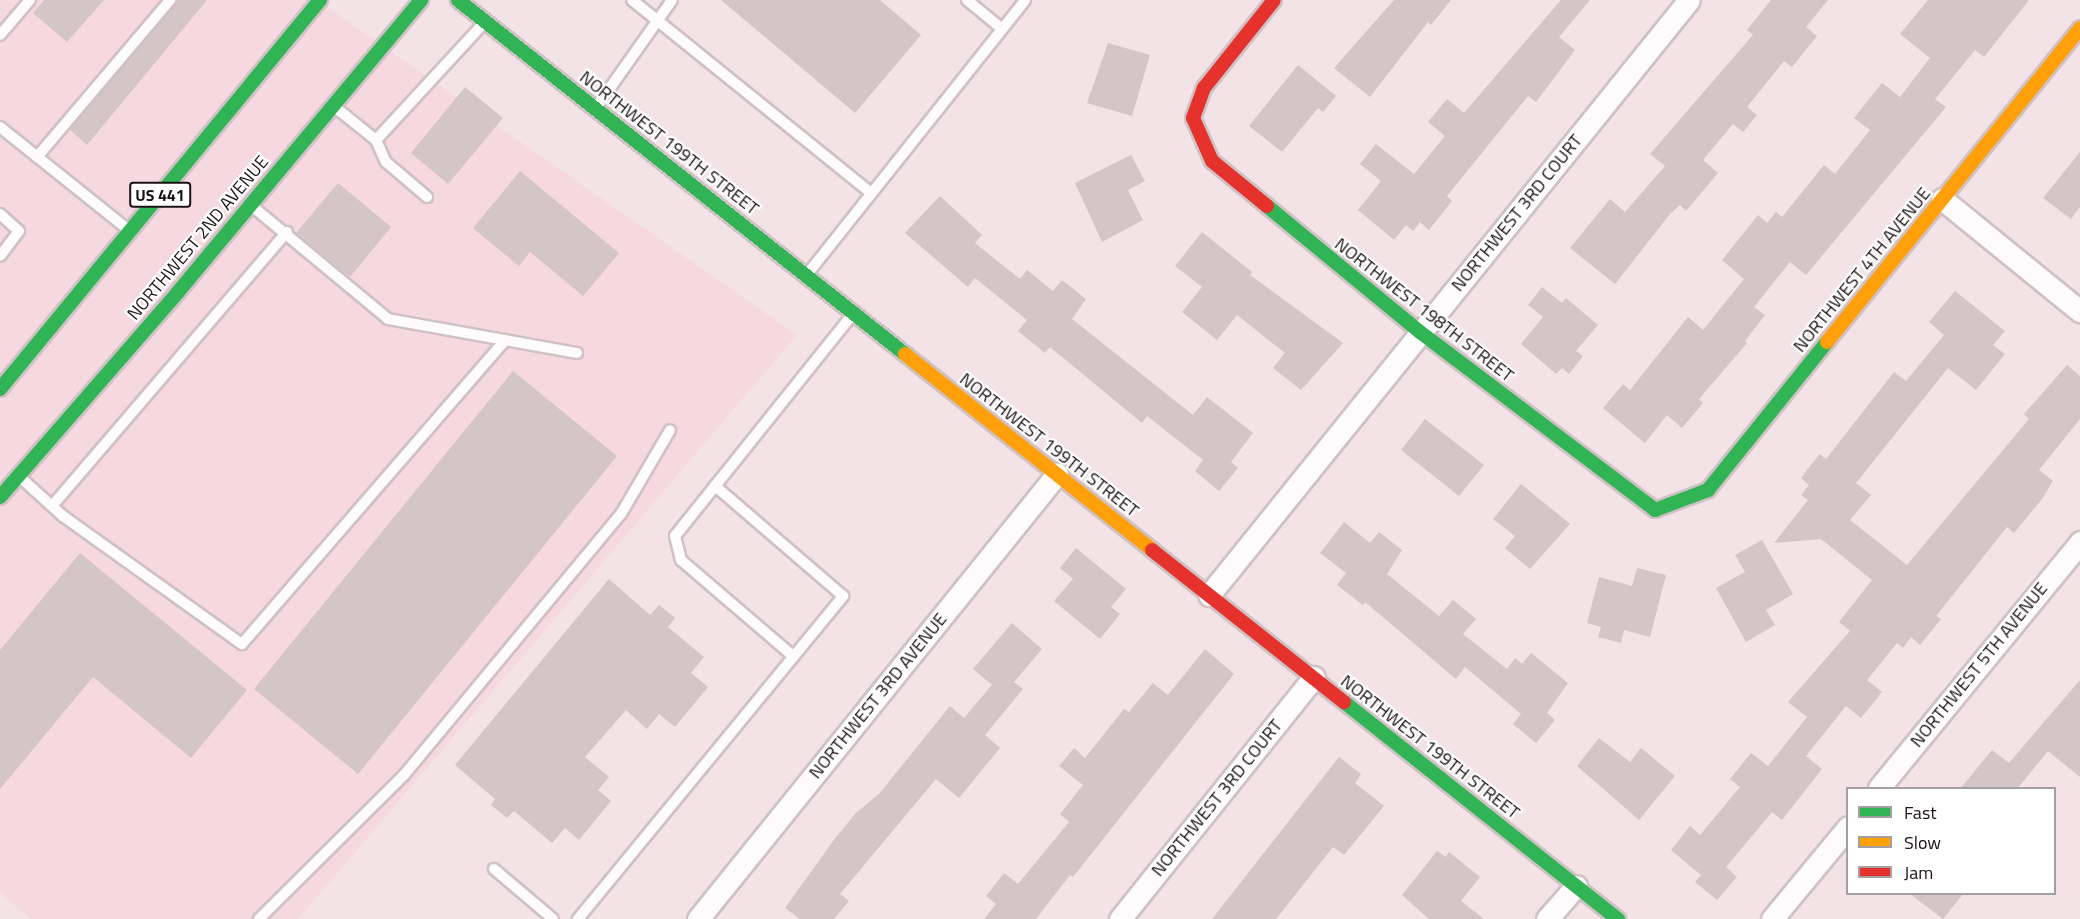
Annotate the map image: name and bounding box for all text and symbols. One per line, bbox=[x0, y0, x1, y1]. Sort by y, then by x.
street label: NORTHWEST 199TH STREET bbox=[575, 66, 763, 220]
street label: NORTHWEST 3RD COURT bbox=[1447, 130, 1587, 296]
street label: NORTHWEST 2ND AVENUE bbox=[123, 151, 273, 325]
road number: US 441 bbox=[128, 182, 192, 208]
street label: NORTHWEST 4TH AVENUE bbox=[1789, 183, 1935, 357]
street label: NORTHWEST 198TH STREET bbox=[1330, 233, 1518, 387]
street label: NORTHWEST 199TH STREET bbox=[955, 368, 1143, 522]
street label: NORTHWEST 5TH AVENUE bbox=[1906, 578, 2052, 752]
street label: NORTHWEST 3RD AVENUE bbox=[805, 609, 951, 783]
street label: NORTHWEST 199TH STREET bbox=[1336, 670, 1524, 824]
street label: NORTHWEST 3RD COURT bbox=[1147, 715, 1287, 881]
legend bbox=[1846, 787, 2056, 895]
text: Fast bbox=[1904, 799, 1937, 826]
text: Slow bbox=[1904, 829, 1941, 856]
text: Jam bbox=[1904, 859, 1933, 886]

